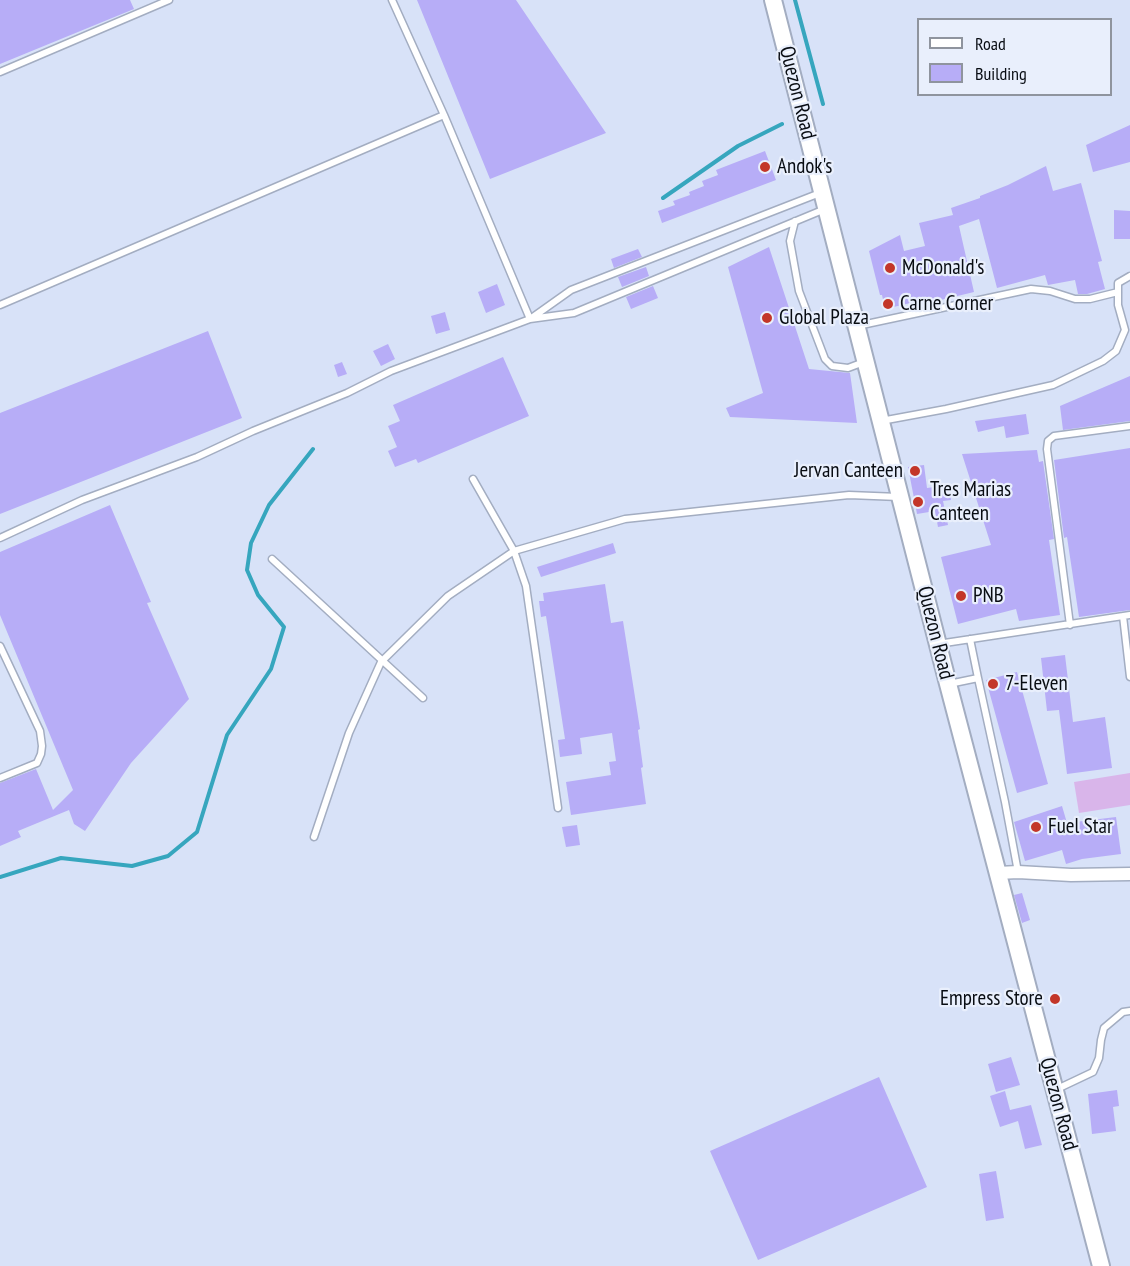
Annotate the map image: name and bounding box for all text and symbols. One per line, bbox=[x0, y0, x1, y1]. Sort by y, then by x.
legend bbox=[917, 18, 1112, 96]
text: Road bbox=[975, 32, 1006, 55]
street label: Quezon Road bbox=[773, 44, 821, 142]
text: Building bbox=[975, 62, 1027, 85]
place label: Andok's bbox=[777, 154, 832, 180]
marker: Andok's bbox=[758, 160, 772, 174]
place label: McDonald's bbox=[902, 255, 984, 281]
marker: McDonald's bbox=[883, 261, 897, 275]
place label: Carne Corner bbox=[900, 291, 993, 317]
marker: Carne Corner bbox=[881, 297, 895, 311]
place label: Global Plaza bbox=[779, 305, 869, 331]
marker: Global Plaza bbox=[760, 311, 774, 325]
place label: Jervan Canteen bbox=[794, 458, 903, 484]
marker: Jervan Canteen bbox=[908, 464, 922, 478]
place label: Tres Marias Canteen bbox=[930, 477, 1011, 527]
marker: Tres Marias Canteen bbox=[911, 495, 925, 509]
place label: PNB bbox=[973, 583, 1004, 609]
street label: Quezon Road bbox=[911, 584, 959, 682]
marker: PNB bbox=[954, 589, 968, 603]
place label: 7-Eleven bbox=[1005, 671, 1068, 697]
marker: 7-Eleven bbox=[986, 677, 1000, 691]
place label: Fuel Star bbox=[1048, 814, 1113, 840]
marker: Fuel Star bbox=[1029, 820, 1043, 834]
place label: Empress Store bbox=[940, 986, 1043, 1012]
marker: Empress Store bbox=[1048, 992, 1062, 1006]
street label: Quezon Road bbox=[1034, 1055, 1082, 1153]

